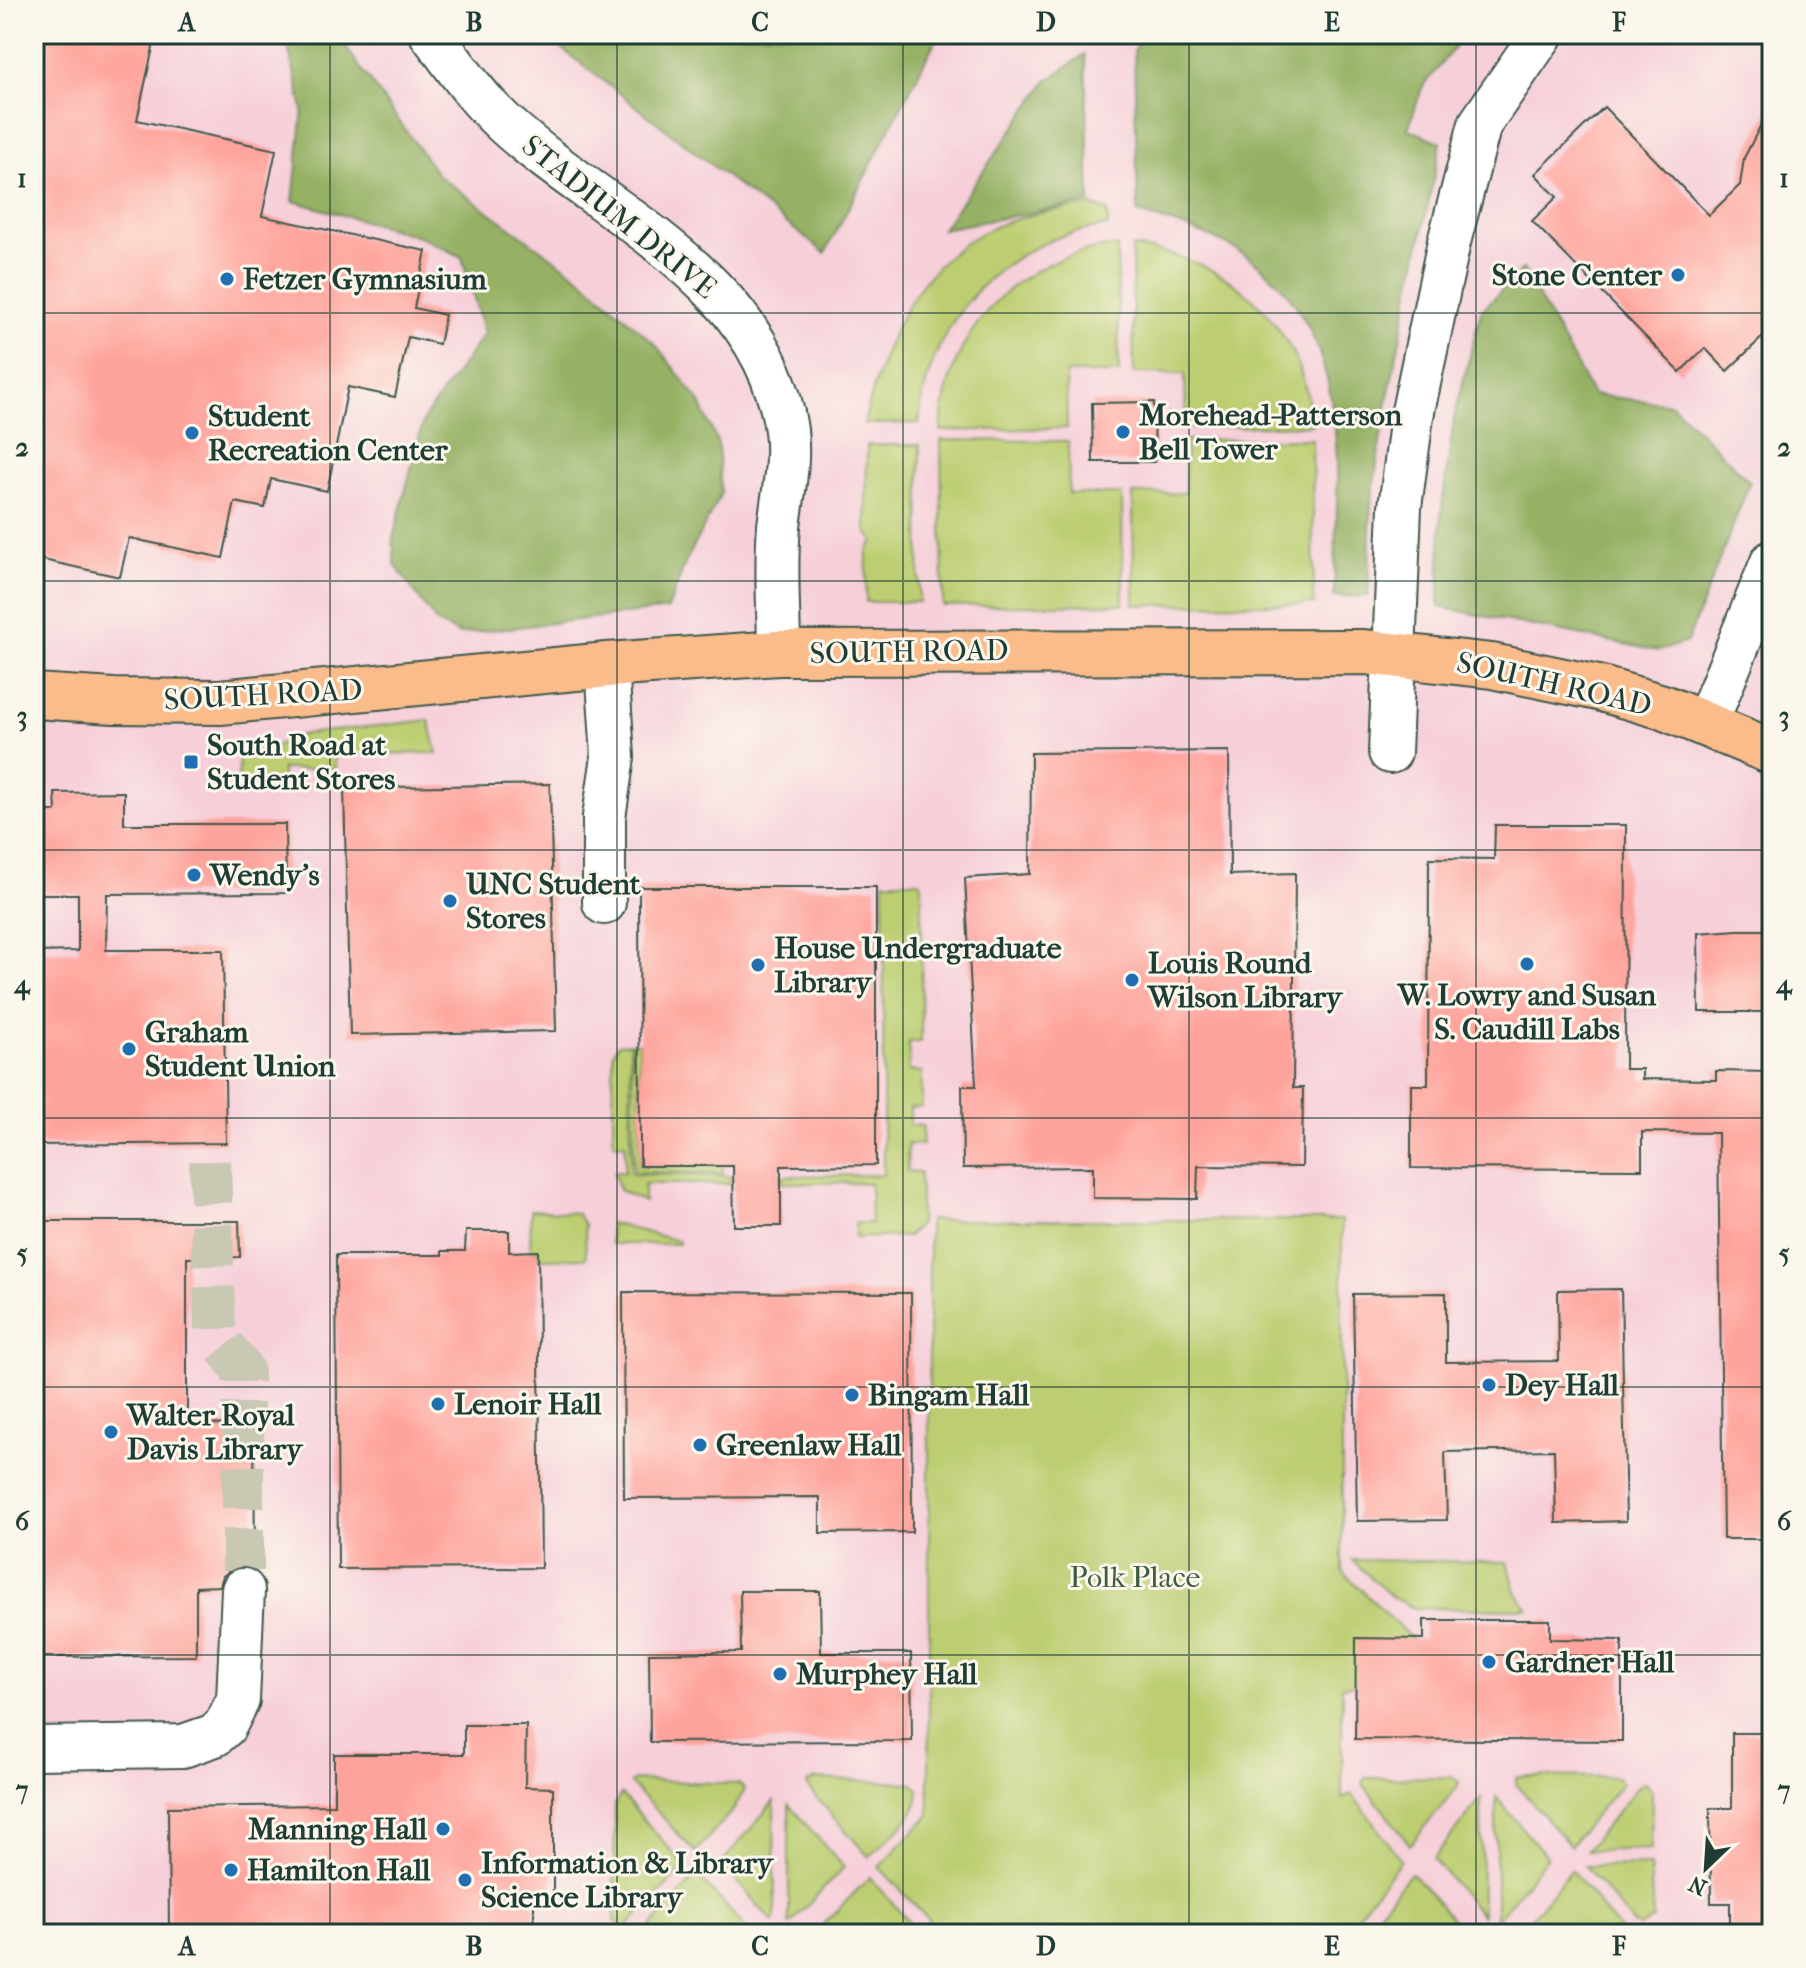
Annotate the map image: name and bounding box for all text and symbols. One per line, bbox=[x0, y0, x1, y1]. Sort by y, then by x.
text: A bbox=[177, 7, 197, 38]
text: B bbox=[466, 7, 483, 38]
text: C bbox=[751, 7, 769, 38]
text: D bbox=[1036, 7, 1056, 38]
text: E bbox=[1324, 7, 1340, 38]
text: F bbox=[1611, 7, 1626, 38]
street label: STADIUM DRIVE bbox=[515, 128, 723, 306]
text: 1 bbox=[17, 163, 27, 194]
text: 1 bbox=[1779, 163, 1789, 194]
place label: Stone Center bbox=[1492, 258, 1663, 293]
place label: Fetzer Gymnasium bbox=[243, 262, 488, 297]
marker: Stone Center bbox=[1669, 266, 1687, 284]
marker: Fetzer Gymnasium bbox=[218, 270, 236, 288]
place label: Morehead-Patterson Bell Tower bbox=[1139, 398, 1403, 467]
place label: Student Recreation Center bbox=[208, 399, 449, 468]
marker: Morehead-Patterson Bell Tower bbox=[1114, 423, 1132, 441]
marker: Student Recreation Center bbox=[183, 424, 201, 442]
text: 2 bbox=[15, 432, 29, 463]
text: 2 bbox=[1777, 432, 1791, 463]
street label: SOUTH ROAD bbox=[809, 633, 1009, 671]
street label: SOUTH ROAD bbox=[1453, 645, 1655, 723]
street label: SOUTH ROAD bbox=[163, 672, 363, 718]
text: 3 bbox=[17, 701, 27, 732]
text: 3 bbox=[1779, 701, 1789, 732]
place label: South Road at Student Stores bbox=[207, 728, 395, 797]
marker: South Road at Student Stores bbox=[182, 753, 200, 771]
place label: Wendy's bbox=[208, 858, 319, 893]
marker: Wendy's bbox=[185, 866, 203, 884]
place label: UNC Student Stores bbox=[466, 867, 641, 936]
marker: UNC Student Stores bbox=[441, 892, 459, 910]
place label: House Undergraduate Library bbox=[774, 931, 1062, 1000]
place label: Louis Round Wilson Library bbox=[1146, 946, 1344, 1015]
marker: W. Lowry and Susan S. Caudill Labs bbox=[1518, 955, 1536, 973]
marker: House Undergraduate Library bbox=[749, 956, 767, 974]
text: 4 bbox=[13, 969, 31, 1001]
text: 4 bbox=[1775, 969, 1793, 1001]
marker: Louis Round Wilson Library bbox=[1123, 971, 1141, 989]
place label: W. Lowry and Susan S. Caudill Labs bbox=[1396, 978, 1657, 1047]
place label: Graham Student Union bbox=[145, 1015, 336, 1084]
marker: Graham Student Union bbox=[120, 1040, 138, 1058]
text: 5 bbox=[16, 1238, 28, 1269]
text: 5 bbox=[1778, 1238, 1790, 1269]
place label: Dey Hall bbox=[1505, 1368, 1620, 1403]
marker: Dey Hall bbox=[1480, 1376, 1498, 1394]
place label: Bingam Hall bbox=[868, 1378, 1030, 1413]
marker: Bingam Hall bbox=[843, 1386, 861, 1404]
place label: Lenoir Hall bbox=[454, 1387, 602, 1422]
marker: Lenoir Hall bbox=[429, 1395, 447, 1413]
place label: Walter Royal Davis Library bbox=[125, 1398, 304, 1467]
marker: Walter Royal Davis Library bbox=[102, 1423, 120, 1441]
place label: Greenlaw Hall bbox=[716, 1428, 902, 1463]
marker: Greenlaw Hall bbox=[691, 1436, 709, 1454]
text: 6 bbox=[15, 1506, 30, 1537]
text: 6 bbox=[1777, 1506, 1792, 1537]
park label: Polk Place bbox=[1070, 1560, 1201, 1595]
place label: Gardner Hall bbox=[1505, 1645, 1675, 1680]
marker: Gardner Hall bbox=[1480, 1653, 1498, 1671]
place label: Murphey Hall bbox=[796, 1657, 978, 1692]
marker: Murphey Hall bbox=[771, 1665, 789, 1683]
text: 7 bbox=[15, 1775, 29, 1806]
text: 7 bbox=[1777, 1775, 1791, 1806]
place label: Manning Hall bbox=[248, 1812, 428, 1847]
marker: Manning Hall bbox=[434, 1820, 452, 1838]
north arrow bbox=[1666, 1828, 1746, 1908]
place label: Information & Library Science Library bbox=[481, 1846, 775, 1915]
place label: Hamilton Hall bbox=[247, 1853, 431, 1888]
marker: Hamilton Hall bbox=[222, 1861, 240, 1879]
text: N bbox=[1685, 1870, 1711, 1901]
marker: Information & Library Science Library bbox=[456, 1871, 474, 1889]
text: A bbox=[177, 1931, 197, 1962]
text: B bbox=[466, 1931, 483, 1962]
text: C bbox=[751, 1931, 769, 1962]
text: D bbox=[1036, 1931, 1056, 1962]
text: E bbox=[1324, 1931, 1340, 1962]
text: F bbox=[1611, 1931, 1626, 1962]

